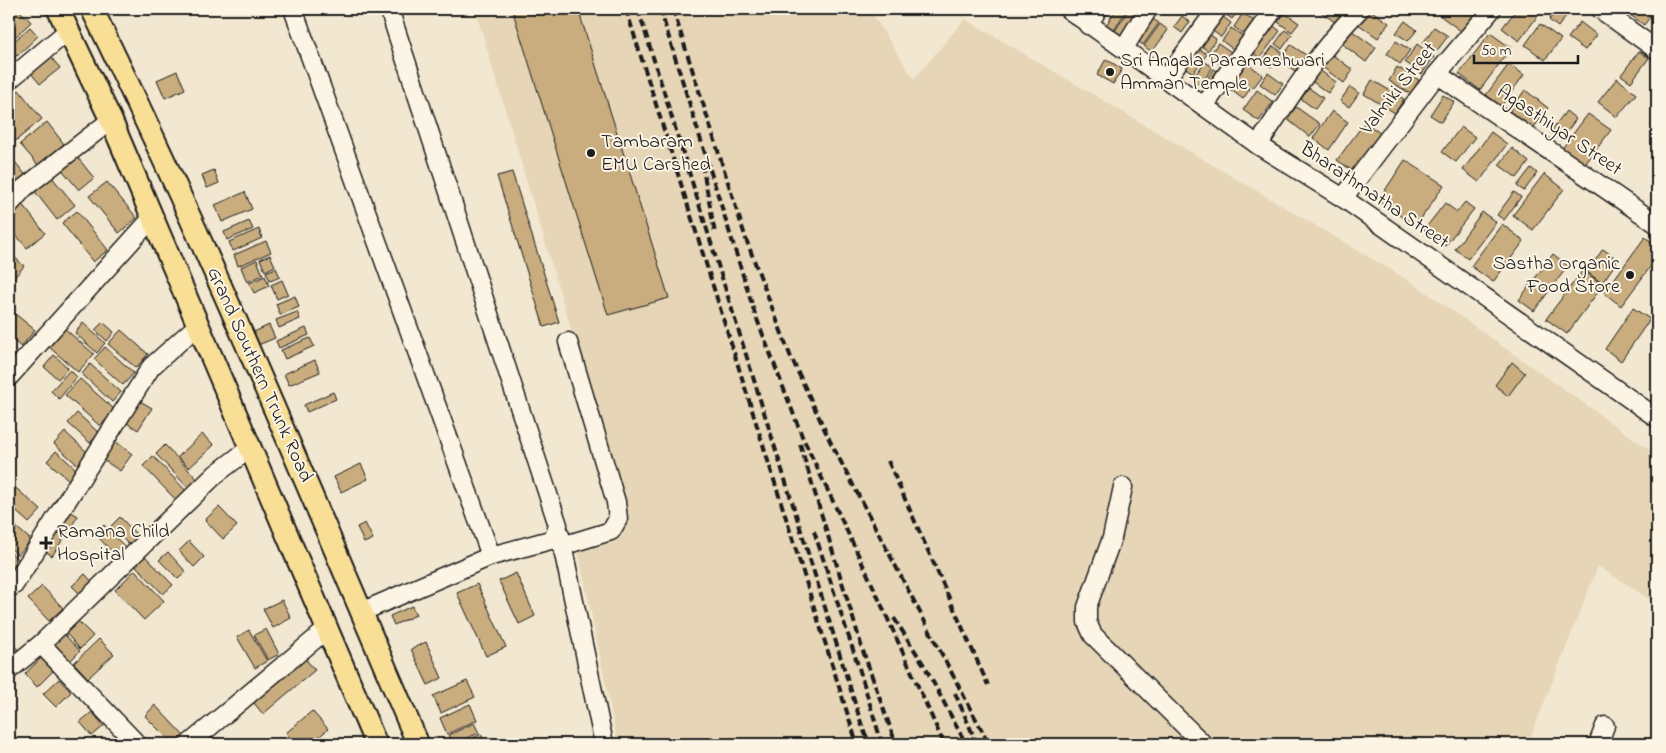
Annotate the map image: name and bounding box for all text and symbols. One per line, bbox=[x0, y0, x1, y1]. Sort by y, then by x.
scale bar bbox=[1474, 32, 1577, 64]
street label: Valmiki Street bbox=[1353, 36, 1445, 142]
text: 50 m bbox=[1481, 40, 1512, 62]
place label: Sri Angala Parameshwari Amman Temple bbox=[1120, 47, 1325, 99]
marker: Sri Angala Parameshwari Amman Temple bbox=[1104, 66, 1116, 78]
street label: Agasthiyar Street bbox=[1490, 78, 1628, 185]
place label: Tambaram EMU Carshed bbox=[601, 128, 711, 180]
street label: Bharathmatha Street bbox=[1293, 135, 1455, 257]
marker: Tambaram EMU Carshed bbox=[585, 147, 597, 159]
place label: Sastha Organic Food Store bbox=[1493, 250, 1620, 302]
street label: Grand Southern Trunk Road bbox=[198, 263, 320, 487]
marker: Sastha Organic Food Store bbox=[1624, 269, 1636, 281]
place label: Ramana Child Hospital bbox=[57, 518, 170, 570]
marker: Ramana Child Hospital bbox=[39, 536, 53, 550]

